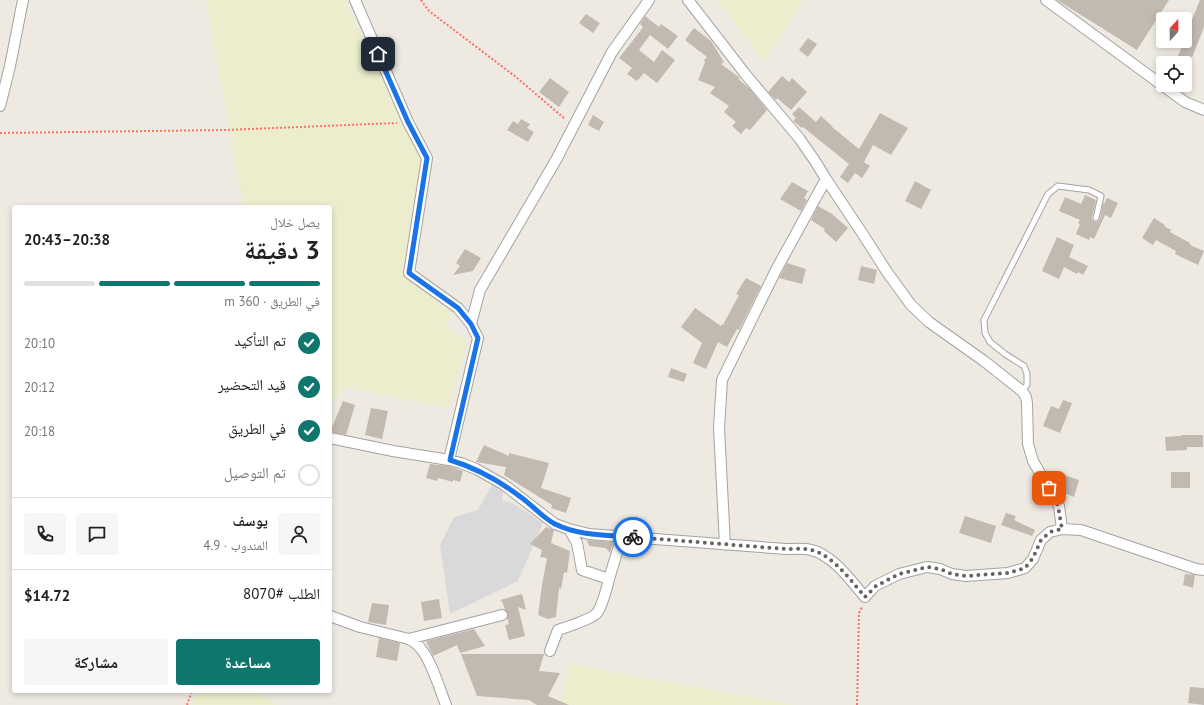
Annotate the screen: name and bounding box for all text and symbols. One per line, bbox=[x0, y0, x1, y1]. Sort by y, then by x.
north arrow bbox=[1156, 12, 1192, 48]
map controls bbox=[1156, 12, 1192, 92]
pin bbox=[361, 37, 395, 71]
icon: home bbox=[367, 43, 389, 65]
button: locate bbox=[1156, 56, 1192, 92]
text: يصل خلال bbox=[270, 214, 320, 231]
text: 20:38–20:43 bbox=[24, 230, 110, 249]
text: 3 دقيقة bbox=[244, 233, 320, 266]
text: في الطريق · 360 m bbox=[224, 293, 320, 310]
text: تم التأكيد bbox=[234, 331, 286, 350]
icon: check bbox=[298, 332, 320, 354]
text: 20:10 bbox=[24, 335, 55, 352]
text: قيد التحضير bbox=[218, 375, 286, 394]
icon: check bbox=[298, 376, 320, 398]
text: 20:12 bbox=[24, 379, 55, 396]
text: في الطريق bbox=[228, 419, 286, 438]
icon: check bbox=[298, 420, 320, 442]
text: 20:18 bbox=[24, 423, 55, 440]
text: تم التوصيل bbox=[224, 463, 286, 482]
pin bbox=[1032, 471, 1066, 505]
icon: bag bbox=[1038, 477, 1060, 499]
text: يوسف bbox=[233, 511, 268, 530]
button: phone bbox=[24, 513, 66, 555]
button: chat bbox=[76, 513, 118, 555]
button: person bbox=[278, 513, 320, 555]
courier bbox=[613, 517, 653, 557]
icon: bike bbox=[622, 526, 644, 548]
text: المندوب · 4.9 bbox=[203, 537, 268, 554]
text: الطلب #8070 bbox=[243, 584, 320, 603]
text: $14.72 bbox=[24, 586, 70, 605]
button: مشاركة bbox=[24, 639, 168, 685]
button: مساعدة bbox=[176, 639, 320, 685]

